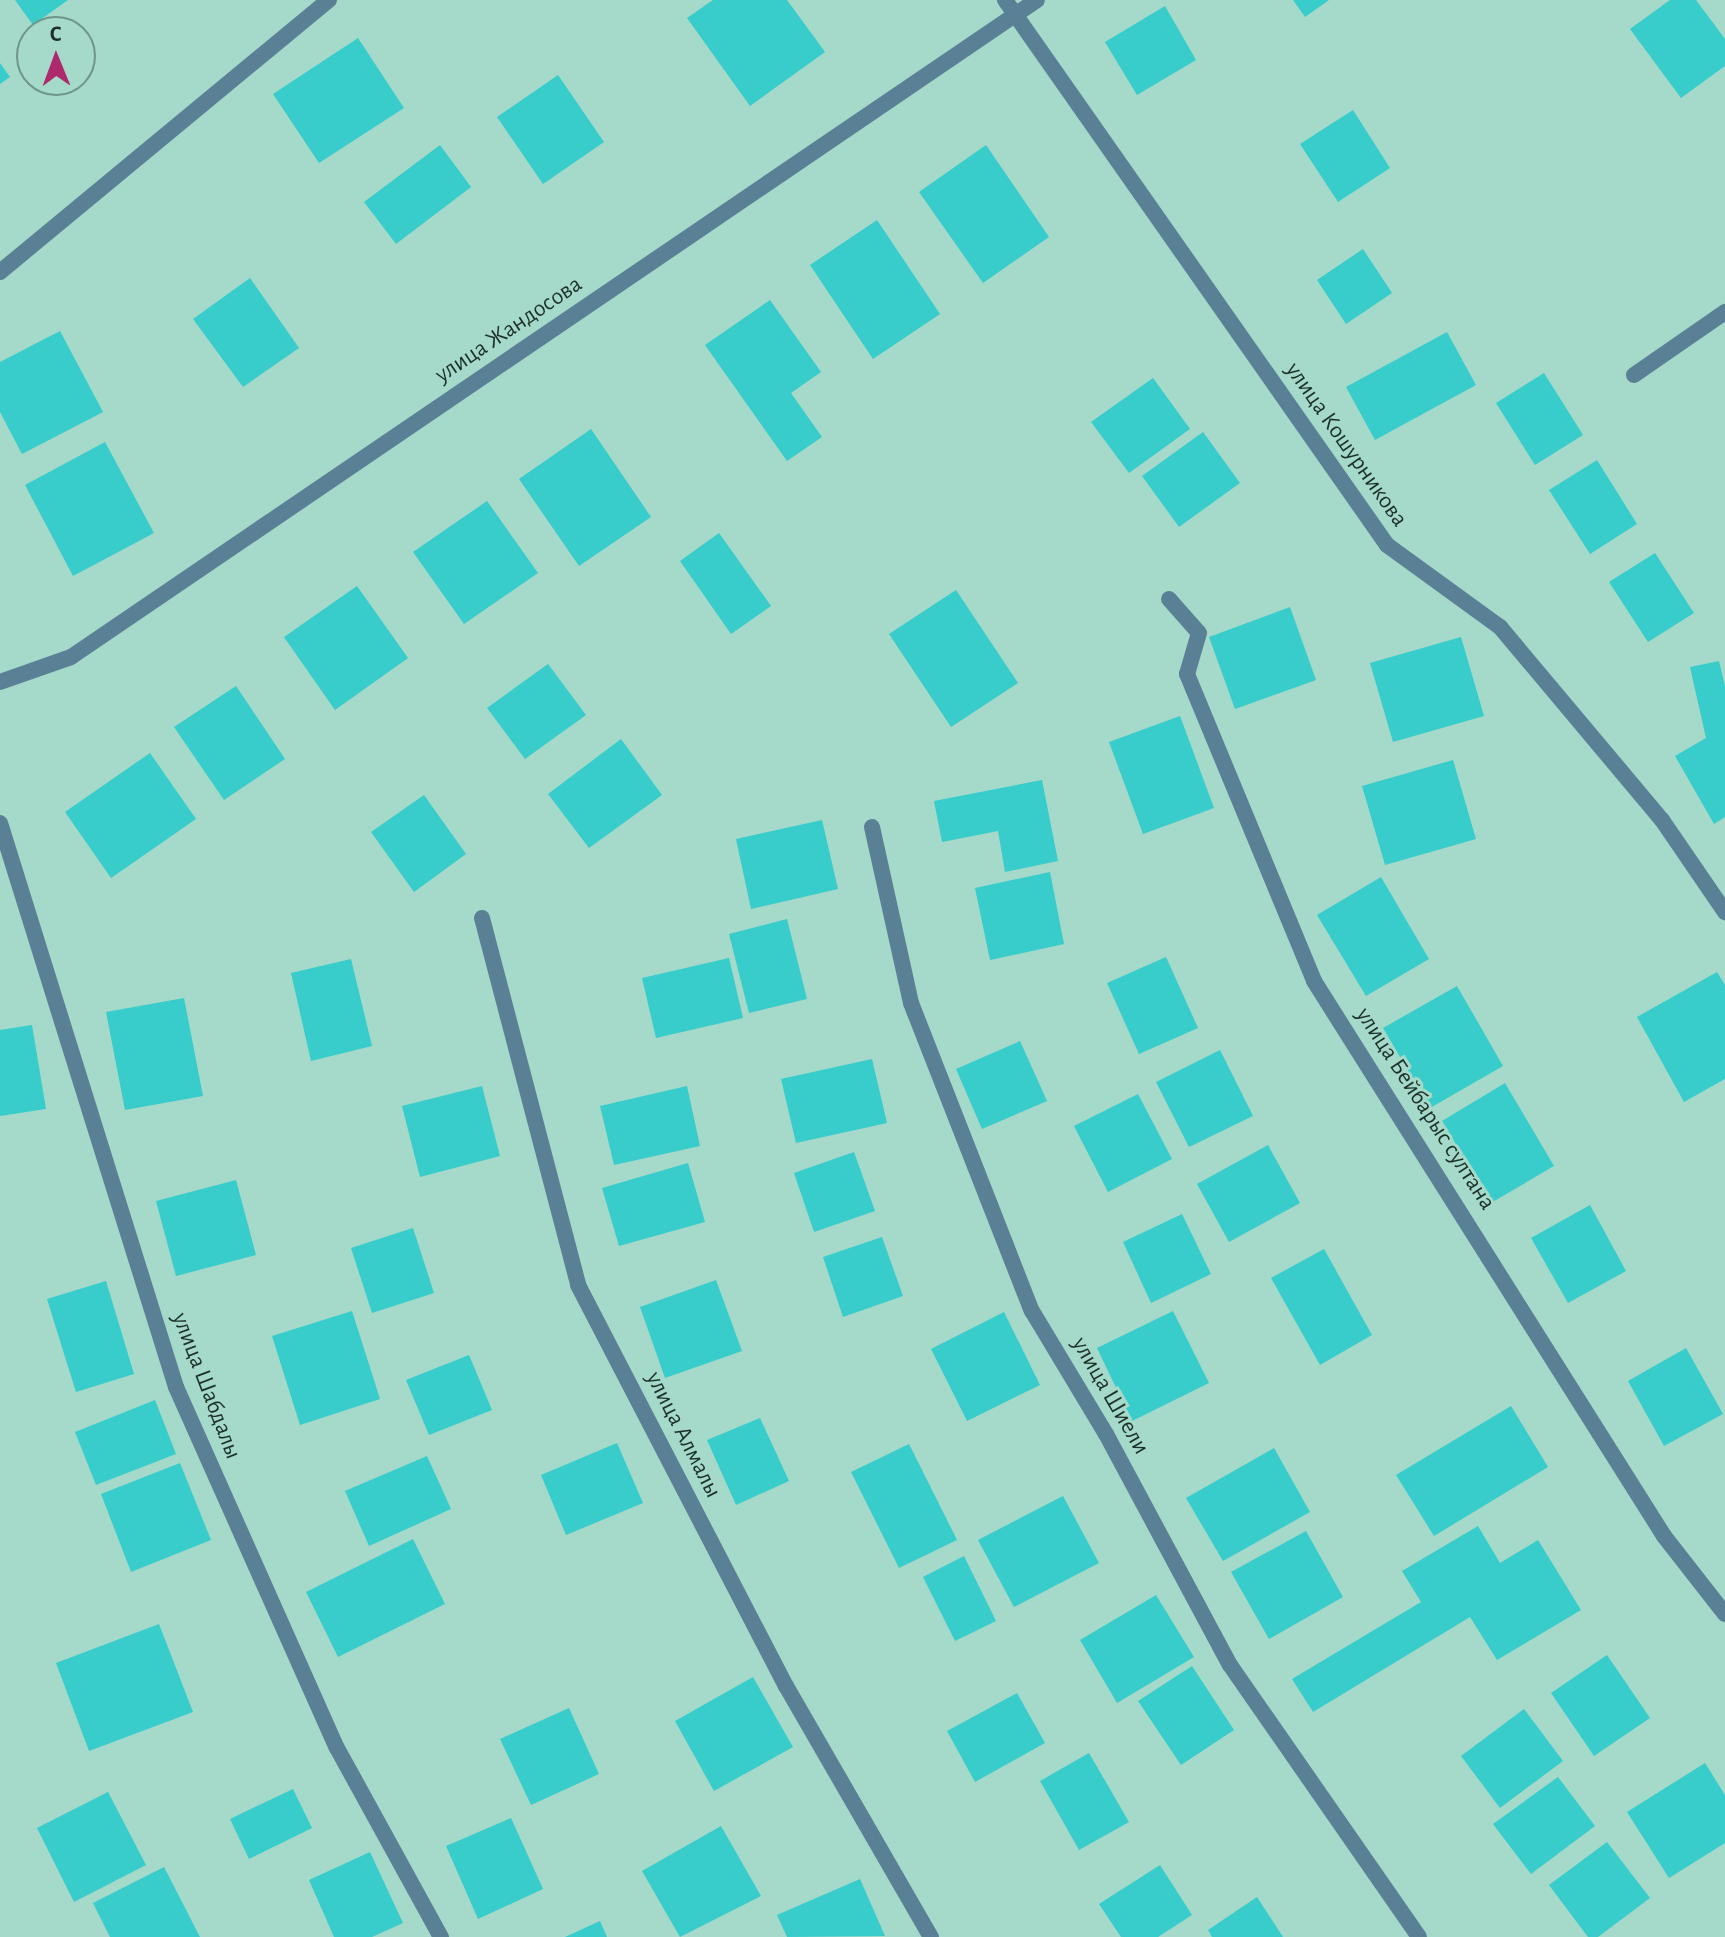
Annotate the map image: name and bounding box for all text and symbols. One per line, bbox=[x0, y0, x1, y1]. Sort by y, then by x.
north arrow bbox=[16, 16, 96, 96]
text: С bbox=[49, 23, 62, 45]
street label: улица Жандосова bbox=[430, 270, 588, 390]
street label: улица Кошурникова bbox=[1279, 357, 1413, 533]
street label: улица Бейбарыс султана bbox=[1349, 1002, 1501, 1216]
street label: улица Шабдалы bbox=[165, 1309, 247, 1463]
street label: улица Шиели bbox=[1065, 1332, 1155, 1460]
street label: улица Алмалы bbox=[639, 1367, 727, 1503]

